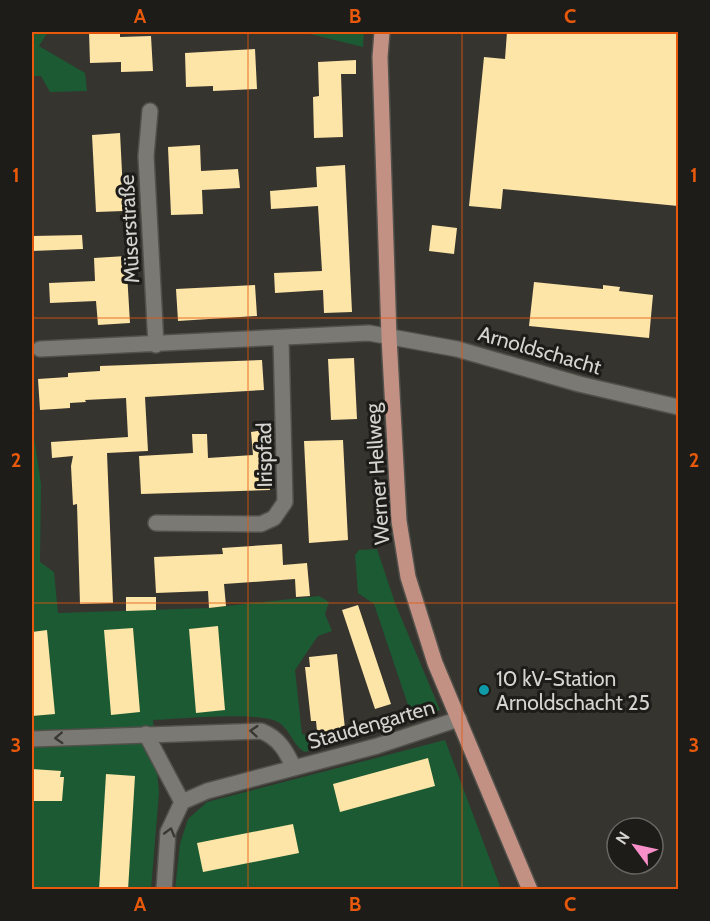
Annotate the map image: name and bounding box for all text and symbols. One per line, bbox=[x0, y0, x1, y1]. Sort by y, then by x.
text: A bbox=[134, 4, 147, 28]
text: B bbox=[349, 4, 361, 28]
text: C bbox=[564, 4, 576, 28]
text: 1 bbox=[12, 163, 20, 187]
text: 1 bbox=[690, 163, 698, 187]
street label: Müserstraße bbox=[114, 174, 144, 284]
street label: Arnoldschacht bbox=[476, 320, 604, 380]
street label: Werner Hellweg bbox=[360, 402, 394, 546]
street label: Irispfad bbox=[251, 422, 277, 488]
text: 2 bbox=[11, 448, 21, 472]
text: 2 bbox=[689, 448, 699, 472]
place label: 10 kV-Station Arnoldschacht 25 bbox=[496, 666, 650, 715]
marker: 10 kV-Station Arnoldschacht 25 bbox=[477, 683, 491, 697]
street label: Staudengarten bbox=[305, 694, 437, 754]
one-way arrow bbox=[249, 725, 259, 738]
one-way arrow bbox=[55, 731, 64, 744]
text: 3 bbox=[11, 733, 21, 757]
text: 3 bbox=[689, 733, 699, 757]
north arrow bbox=[605, 816, 665, 876]
one-way arrow bbox=[163, 827, 175, 838]
text: N bbox=[612, 828, 634, 848]
text: A bbox=[134, 892, 147, 916]
text: B bbox=[349, 892, 361, 916]
text: C bbox=[564, 892, 576, 916]

